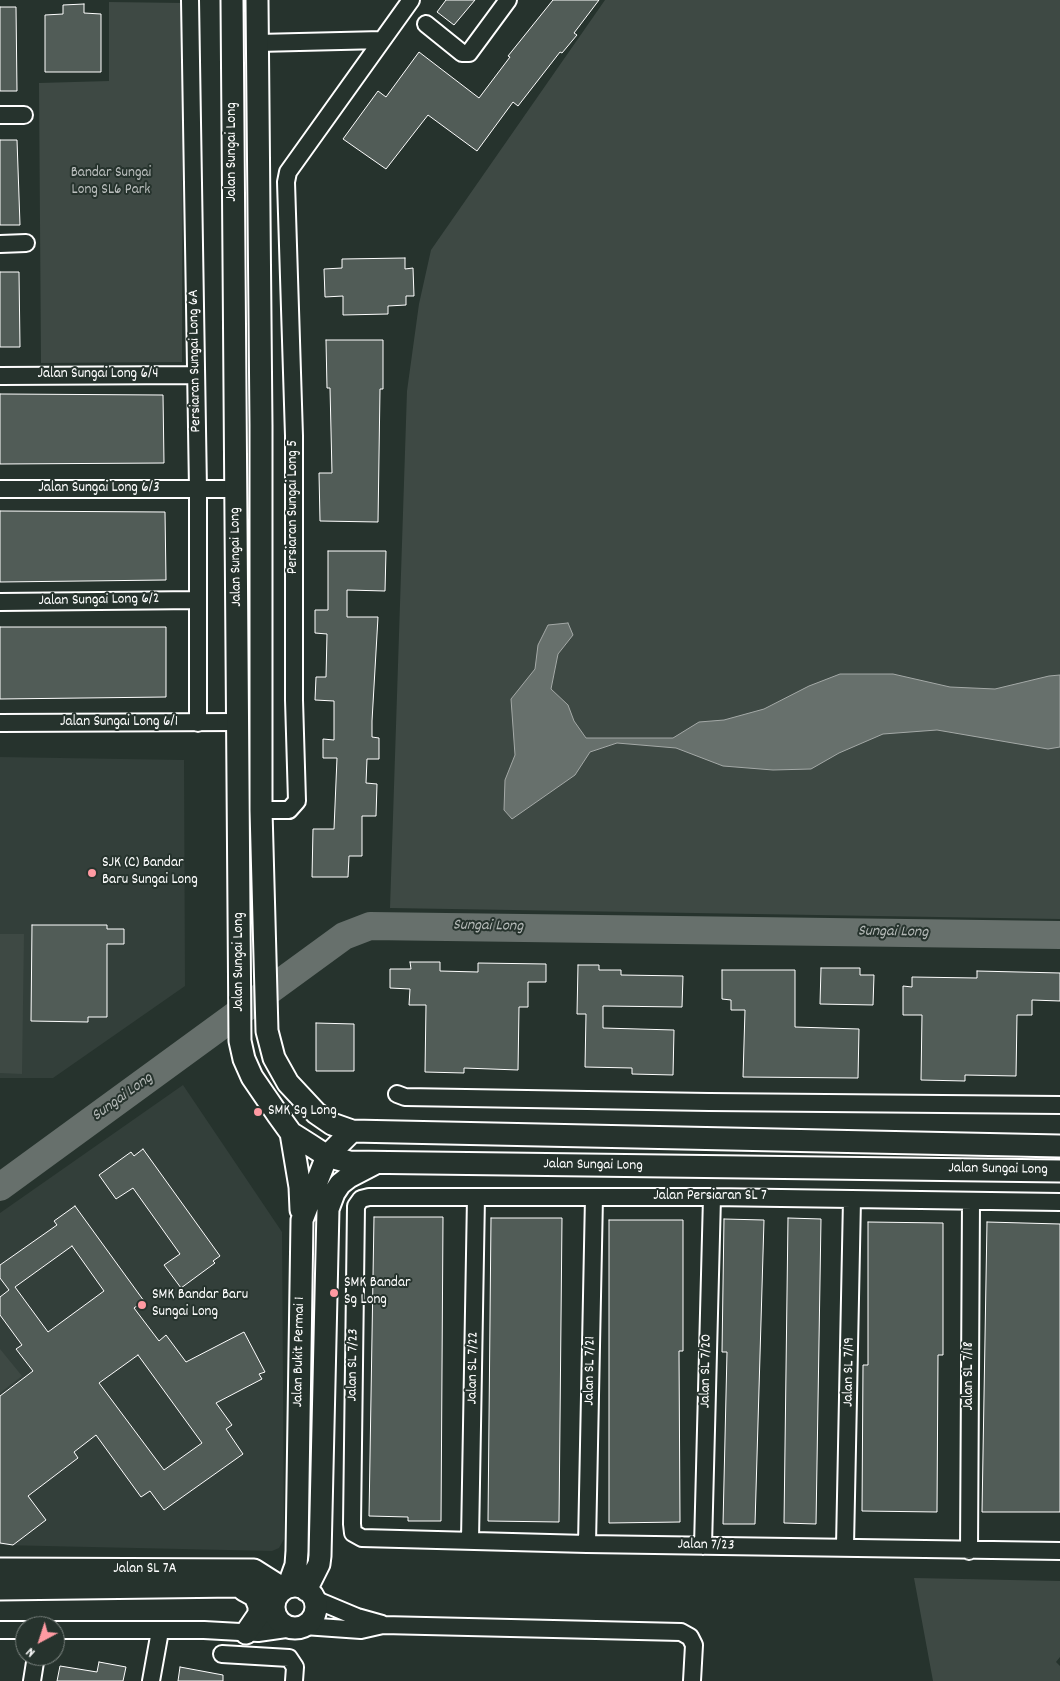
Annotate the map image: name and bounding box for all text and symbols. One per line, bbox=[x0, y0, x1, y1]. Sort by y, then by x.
street label: Jalan Sungai Long bbox=[224, 102, 242, 202]
park label: Bandar Sungai Long SL6 Park bbox=[71, 165, 151, 200]
street label: Persiaran Sungai Long 6A bbox=[186, 289, 206, 433]
street label: Jalan Sungai Long 6/4 bbox=[38, 366, 158, 384]
street label: Persiaran Sungai Long 5 bbox=[285, 440, 303, 574]
street label: Jalan Sungai Long 6/3 bbox=[38, 480, 160, 498]
street label: Jalan Sungai Long bbox=[227, 507, 247, 607]
street label: Jalan Sungai Long 6/2 bbox=[38, 591, 160, 611]
street label: Jalan Sungai Long 6/1 bbox=[60, 714, 178, 732]
place label: SJK (C) Bandar Baru Sungai Long bbox=[102, 855, 198, 890]
marker: SJK (C) Bandar Baru Sungai Long bbox=[86, 867, 98, 879]
street label: Jalan Sungai Long bbox=[231, 912, 249, 1012]
water label: Sungai Long bbox=[453, 917, 523, 937]
water label: Sungai Long bbox=[858, 923, 928, 943]
water label: Sungai Long bbox=[89, 1070, 157, 1126]
place label: SMK Sg Long bbox=[268, 1103, 337, 1121]
marker: SMK Sg Long bbox=[252, 1106, 264, 1118]
street label: Jalan Sungai Long bbox=[543, 1156, 643, 1176]
street label: Jalan Sungai Long bbox=[948, 1160, 1048, 1180]
street label: Jalan Persiaran SL 7 bbox=[653, 1188, 767, 1206]
place label: SMK Bandar Sg Long bbox=[344, 1275, 410, 1310]
place label: SMK Bandar Baru Sungai Long bbox=[152, 1287, 248, 1322]
marker: SMK Bandar Sg Long bbox=[328, 1287, 340, 1299]
street label: Jalan Bukit Permai 1 bbox=[290, 1297, 310, 1407]
marker: SMK Bandar Baru Sungai Long bbox=[136, 1299, 148, 1311]
street label: Jalan SL 7/23 bbox=[344, 1328, 364, 1402]
street label: Jalan SL 7/22 bbox=[464, 1331, 484, 1405]
street label: Jalan SL 7/20 bbox=[697, 1334, 717, 1408]
street label: Jalan SL 7/21 bbox=[581, 1336, 601, 1406]
street label: Jalan SL 7/19 bbox=[840, 1337, 860, 1407]
street label: Jalan SL 7/18 bbox=[961, 1342, 979, 1410]
street label: Jalan 7/23 bbox=[677, 1537, 735, 1555]
street label: Jalan SL 7A bbox=[113, 1561, 177, 1579]
north arrow bbox=[15, 1616, 65, 1666]
text: N bbox=[22, 1642, 40, 1662]

